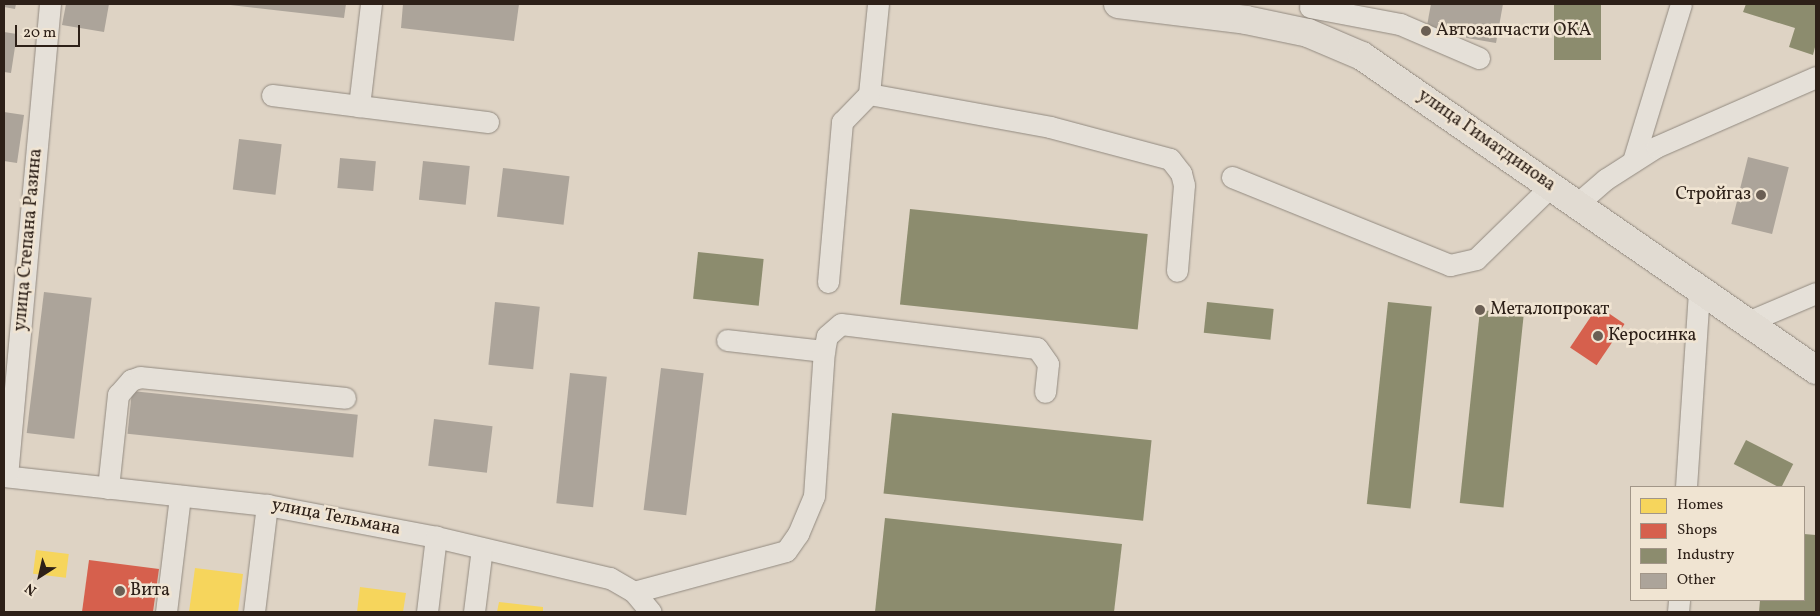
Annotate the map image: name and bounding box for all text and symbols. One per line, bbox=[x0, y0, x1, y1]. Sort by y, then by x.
scale bar bbox=[18, 15, 82, 47]
place label: Автозапчасти ОКА bbox=[1436, 20, 1591, 42]
text: 20 m bbox=[23, 23, 56, 44]
marker: Автозапчасти ОКА bbox=[1420, 25, 1432, 37]
street label: улица Гиматдинова bbox=[1413, 85, 1559, 197]
street label: улица Степана Разина bbox=[10, 148, 48, 332]
place label: Стройгаз bbox=[1675, 184, 1751, 206]
marker: Стройгаз bbox=[1755, 189, 1767, 201]
place label: Металопрокат bbox=[1490, 299, 1609, 321]
marker: Металопрокат bbox=[1474, 304, 1486, 316]
place label: Керосинка bbox=[1608, 325, 1696, 347]
marker: Керосинка bbox=[1592, 330, 1604, 342]
legend bbox=[1630, 486, 1805, 601]
street label: улица Тельмана bbox=[269, 495, 403, 541]
text: Homes bbox=[1677, 495, 1723, 516]
text: Shops bbox=[1677, 520, 1717, 541]
text: Industry bbox=[1677, 545, 1734, 566]
north arrow bbox=[15, 551, 65, 601]
text: Other bbox=[1677, 570, 1716, 591]
text: N bbox=[22, 578, 41, 599]
place label: Вита bbox=[130, 580, 170, 602]
marker: Вита bbox=[114, 585, 126, 597]

